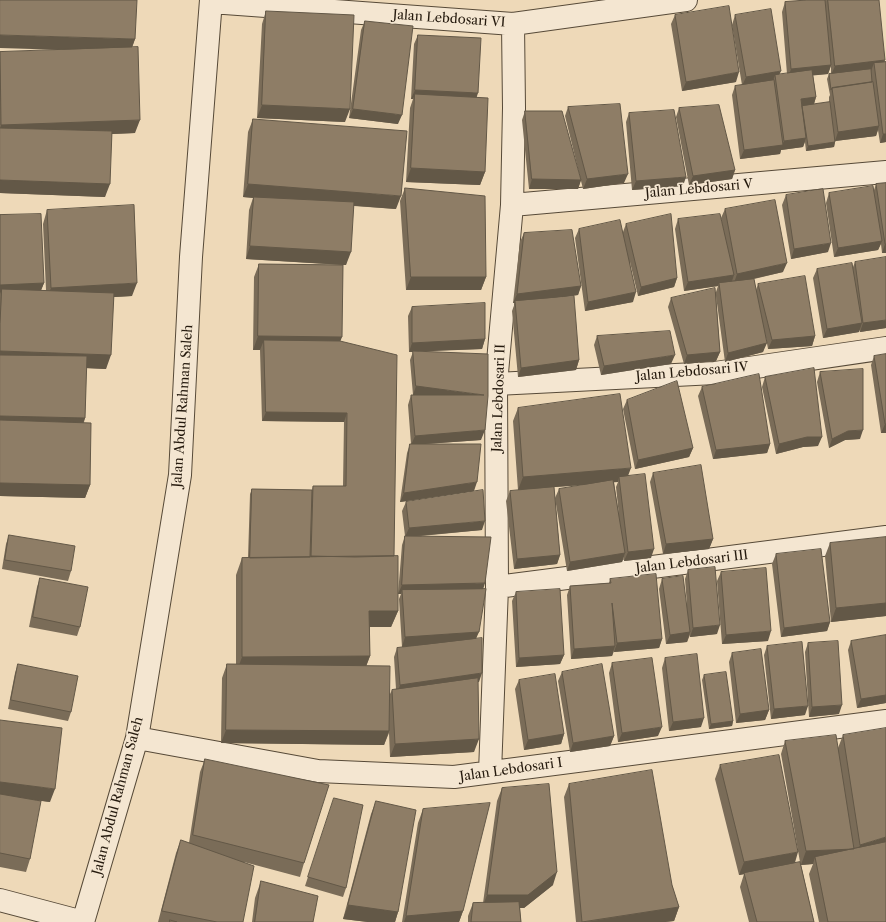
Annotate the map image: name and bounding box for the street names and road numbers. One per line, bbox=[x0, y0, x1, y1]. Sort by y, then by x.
street label: Jalan Lebdosari VI bbox=[392, 7, 506, 31]
street label: Jalan Lebdosari V bbox=[645, 177, 753, 201]
street label: Jalan Abdul Rahman Saleh bbox=[170, 324, 196, 488]
street label: Jalan Lebdosari II bbox=[489, 344, 509, 452]
street label: Jalan Lebdosari IV bbox=[635, 359, 749, 385]
street label: Jalan Lebdosari III bbox=[635, 547, 749, 577]
street label: Jalan Abdul Rahman Saleh bbox=[89, 715, 147, 877]
street label: Jalan Lebdosari I bbox=[459, 755, 563, 785]

